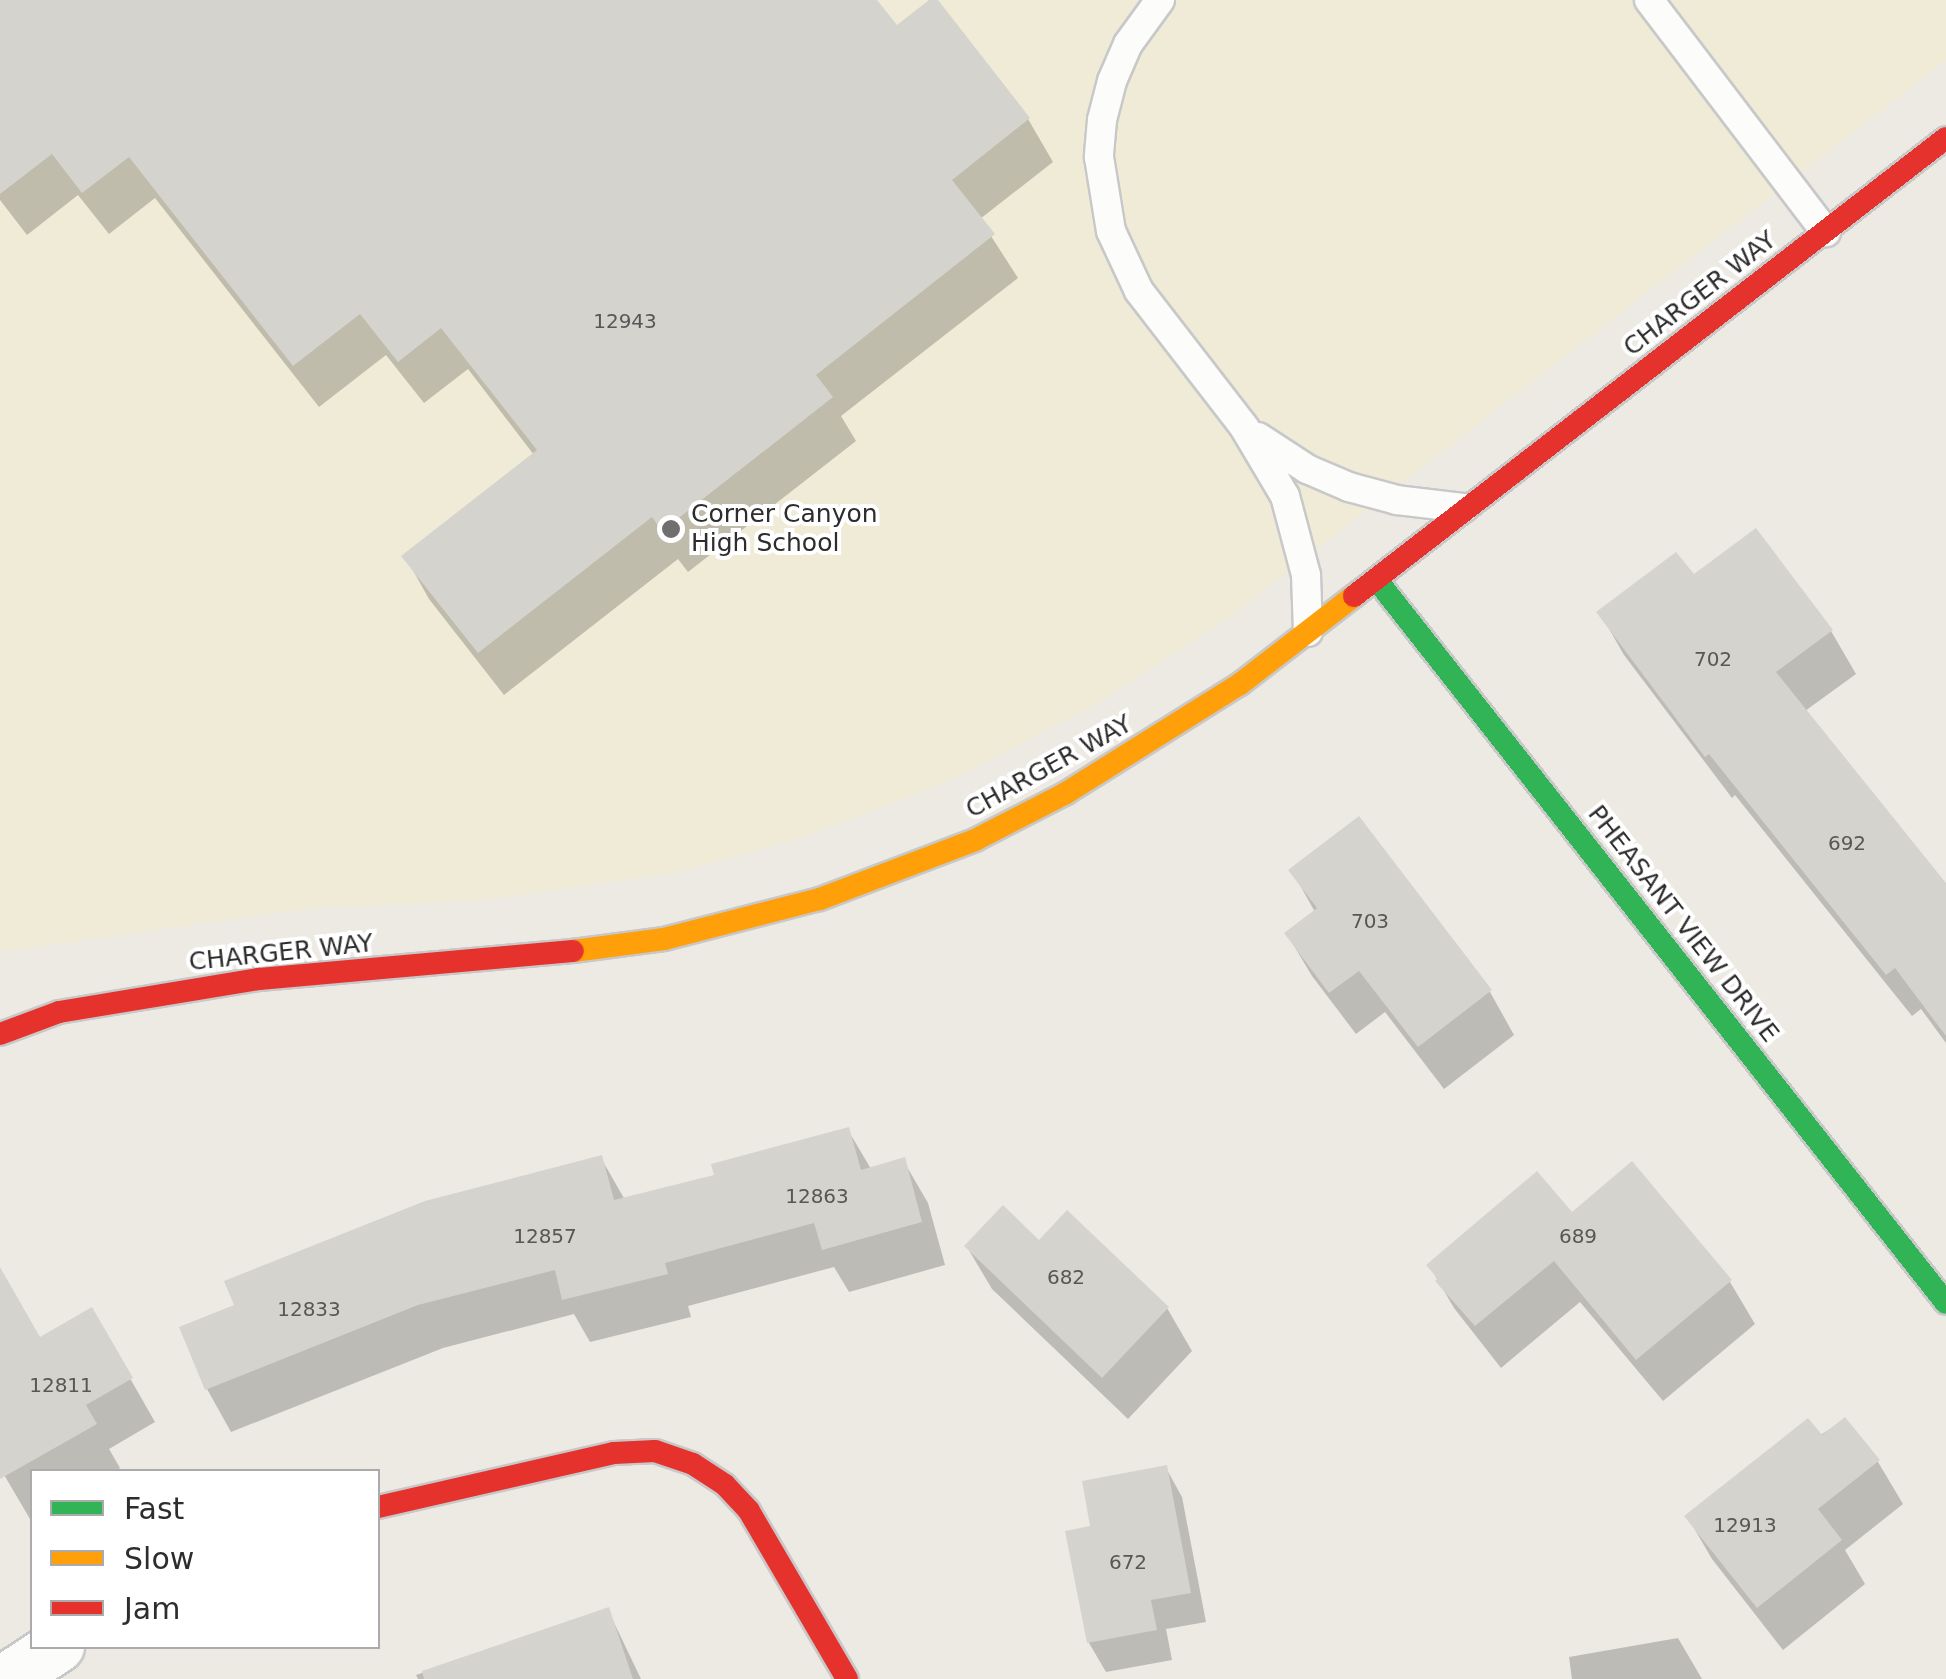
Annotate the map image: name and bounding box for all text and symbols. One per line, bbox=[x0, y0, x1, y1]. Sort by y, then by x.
street label: CHARGER WAY bbox=[1618, 225, 1782, 363]
house number: 12943 bbox=[593, 309, 657, 333]
place label: Corner Canyon High School bbox=[691, 500, 878, 559]
marker: Corner Canyon High School bbox=[660, 518, 682, 540]
house number: 702 bbox=[1694, 647, 1732, 671]
street label: CHARGER WAY bbox=[961, 709, 1137, 825]
street label: PHEASANT VIEW DRIVE bbox=[1581, 800, 1785, 1048]
house number: 692 bbox=[1828, 831, 1866, 855]
house number: 703 bbox=[1351, 909, 1389, 933]
street label: CHARGER WAY bbox=[187, 928, 375, 978]
house number: 12863 bbox=[785, 1184, 849, 1208]
house number: 12857 bbox=[513, 1224, 577, 1248]
house number: 689 bbox=[1559, 1224, 1597, 1248]
house number: 682 bbox=[1047, 1265, 1085, 1289]
house number: 12833 bbox=[277, 1297, 341, 1321]
house number: 12811 bbox=[29, 1373, 93, 1397]
legend bbox=[30, 1469, 380, 1649]
text: Fast bbox=[124, 1491, 184, 1526]
house number: 12913 bbox=[1713, 1513, 1777, 1537]
text: Slow bbox=[124, 1541, 194, 1576]
house number: 672 bbox=[1109, 1550, 1147, 1574]
text: Jam bbox=[124, 1591, 180, 1626]

